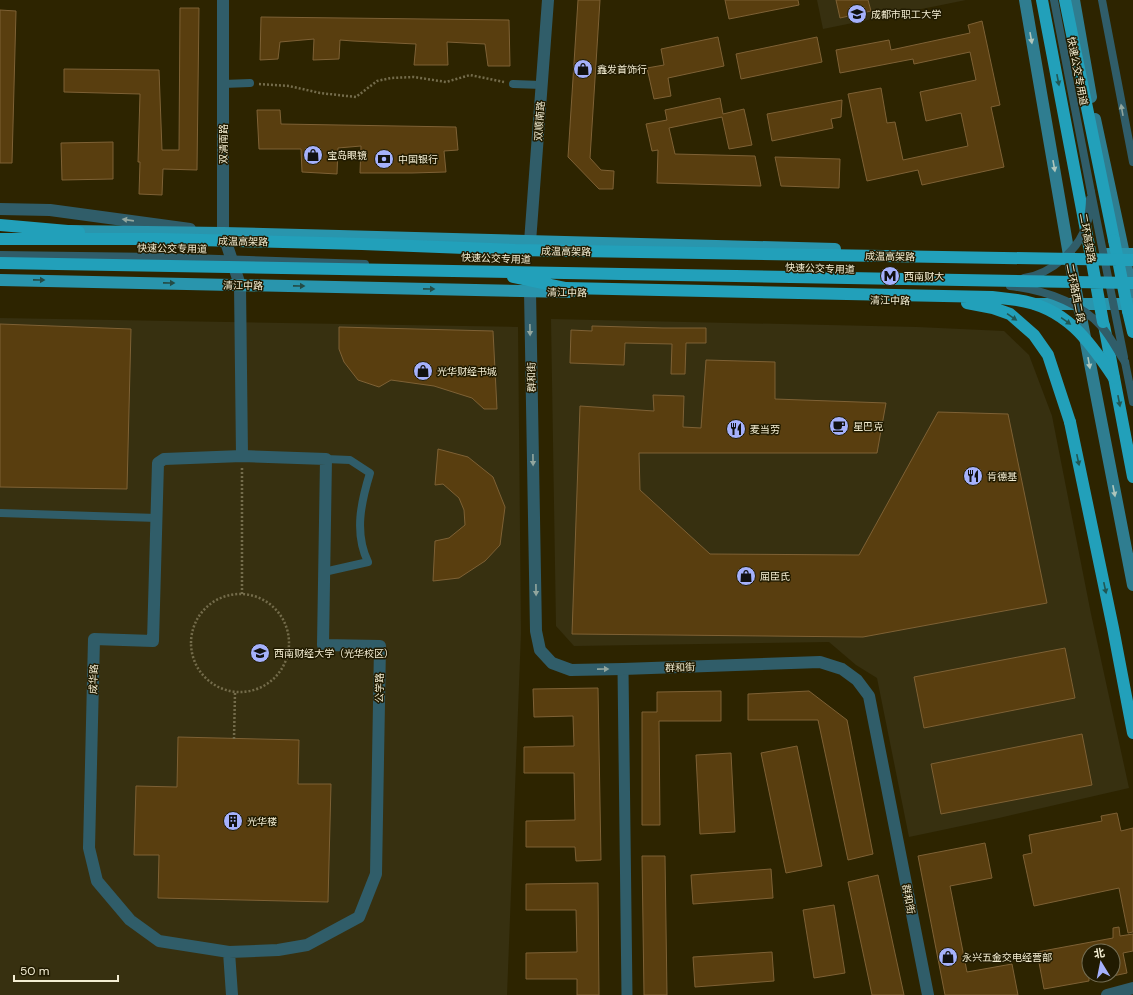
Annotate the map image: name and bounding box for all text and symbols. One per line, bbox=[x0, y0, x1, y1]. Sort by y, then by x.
school or university icon: 成都市职工大学 bbox=[846, 3, 868, 25]
place label: 成都市职工大学 bbox=[871, 8, 941, 21]
one-way arrow bbox=[1029, 32, 1035, 44]
street label: 快速公交专用道 bbox=[1064, 35, 1091, 107]
shop icon: 鑫发首饰行 bbox=[572, 58, 594, 80]
place label: 鑫发首饰行 bbox=[597, 63, 647, 76]
one-way arrow bbox=[1055, 73, 1061, 86]
street label: 双顺南路 bbox=[532, 101, 547, 141]
one-way arrow bbox=[1119, 104, 1125, 116]
street label: 双清南路 bbox=[217, 124, 230, 164]
shop icon: 宝岛眼镜 bbox=[302, 144, 324, 166]
bank icon: 中国银行 bbox=[373, 148, 395, 170]
place label: 宝岛眼镜 bbox=[327, 149, 367, 162]
place label: 中国银行 bbox=[398, 153, 438, 166]
one-way arrow bbox=[1051, 160, 1057, 173]
street label: 二环高架路 bbox=[1077, 212, 1098, 264]
one-way arrow bbox=[122, 217, 134, 223]
street label: 成温高架路 bbox=[218, 235, 268, 248]
street label: 快速公交专用道 bbox=[137, 241, 207, 256]
street label: 成温高架路 bbox=[541, 245, 591, 258]
street label: 成温高架路 bbox=[865, 250, 915, 263]
street label: 快速公交专用道 bbox=[461, 251, 531, 266]
street label: 快速公交专用道 bbox=[785, 261, 855, 276]
street label: 二环路西二段 bbox=[1063, 262, 1088, 324]
metro station icon: 西南财大 bbox=[879, 265, 901, 287]
place label: 西南财大 bbox=[904, 270, 944, 283]
one-way arrow bbox=[33, 277, 45, 284]
street label: 清江中路 bbox=[223, 279, 263, 292]
one-way arrow bbox=[163, 280, 176, 286]
one-way arrow bbox=[293, 283, 306, 289]
one-way arrow bbox=[423, 286, 436, 292]
street label: 清江中路 bbox=[547, 286, 587, 299]
street label: 清江中路 bbox=[870, 294, 910, 307]
one-way arrow bbox=[1007, 313, 1017, 321]
one-way arrow bbox=[1061, 317, 1072, 325]
one-way arrow bbox=[527, 324, 534, 336]
one-way arrow bbox=[1086, 357, 1092, 369]
shop icon: 光华财经书城 bbox=[412, 360, 434, 382]
street label: 群和街 bbox=[525, 362, 538, 392]
place label: 光华财经书城 bbox=[437, 365, 497, 378]
one-way arrow bbox=[1116, 395, 1122, 407]
cafe icon: 星巴克 bbox=[828, 415, 850, 437]
restaurant icon: 麦当劳 bbox=[725, 418, 747, 440]
place label: 星巴克 bbox=[853, 420, 883, 433]
place label: 麦当劳 bbox=[750, 423, 780, 436]
one-way arrow bbox=[530, 454, 536, 467]
one-way arrow bbox=[1076, 454, 1082, 467]
restaurant icon: 肯德基 bbox=[962, 465, 984, 487]
place label: 肯德基 bbox=[987, 470, 1017, 483]
one-way arrow bbox=[1112, 485, 1118, 497]
shop icon: 屈臣氏 bbox=[735, 565, 757, 587]
place label: 屈臣氏 bbox=[760, 570, 790, 583]
one-way arrow bbox=[1102, 582, 1108, 594]
one-way arrow bbox=[532, 584, 539, 596]
school or university icon: 西南财经大学（光华校区） bbox=[249, 642, 271, 664]
place label: 西南财经大学（光华校区） bbox=[274, 647, 394, 660]
street label: 群和街 bbox=[665, 660, 695, 675]
street label: 成华路 bbox=[86, 664, 101, 694]
one-way arrow bbox=[597, 666, 610, 672]
street label: 公学路 bbox=[373, 673, 386, 703]
building icon: 光华楼 bbox=[222, 810, 244, 832]
place label: 光华楼 bbox=[247, 815, 277, 828]
street label: 群和街 bbox=[899, 883, 918, 915]
north arrow bbox=[1081, 943, 1121, 983]
text: 北 bbox=[1093, 945, 1106, 961]
shop icon: 永兴五金交电经营部 bbox=[937, 946, 959, 968]
place label: 永兴五金交电经营部 bbox=[962, 951, 1052, 964]
scale bar bbox=[14, 957, 118, 983]
text: 50 m bbox=[20, 963, 49, 979]

